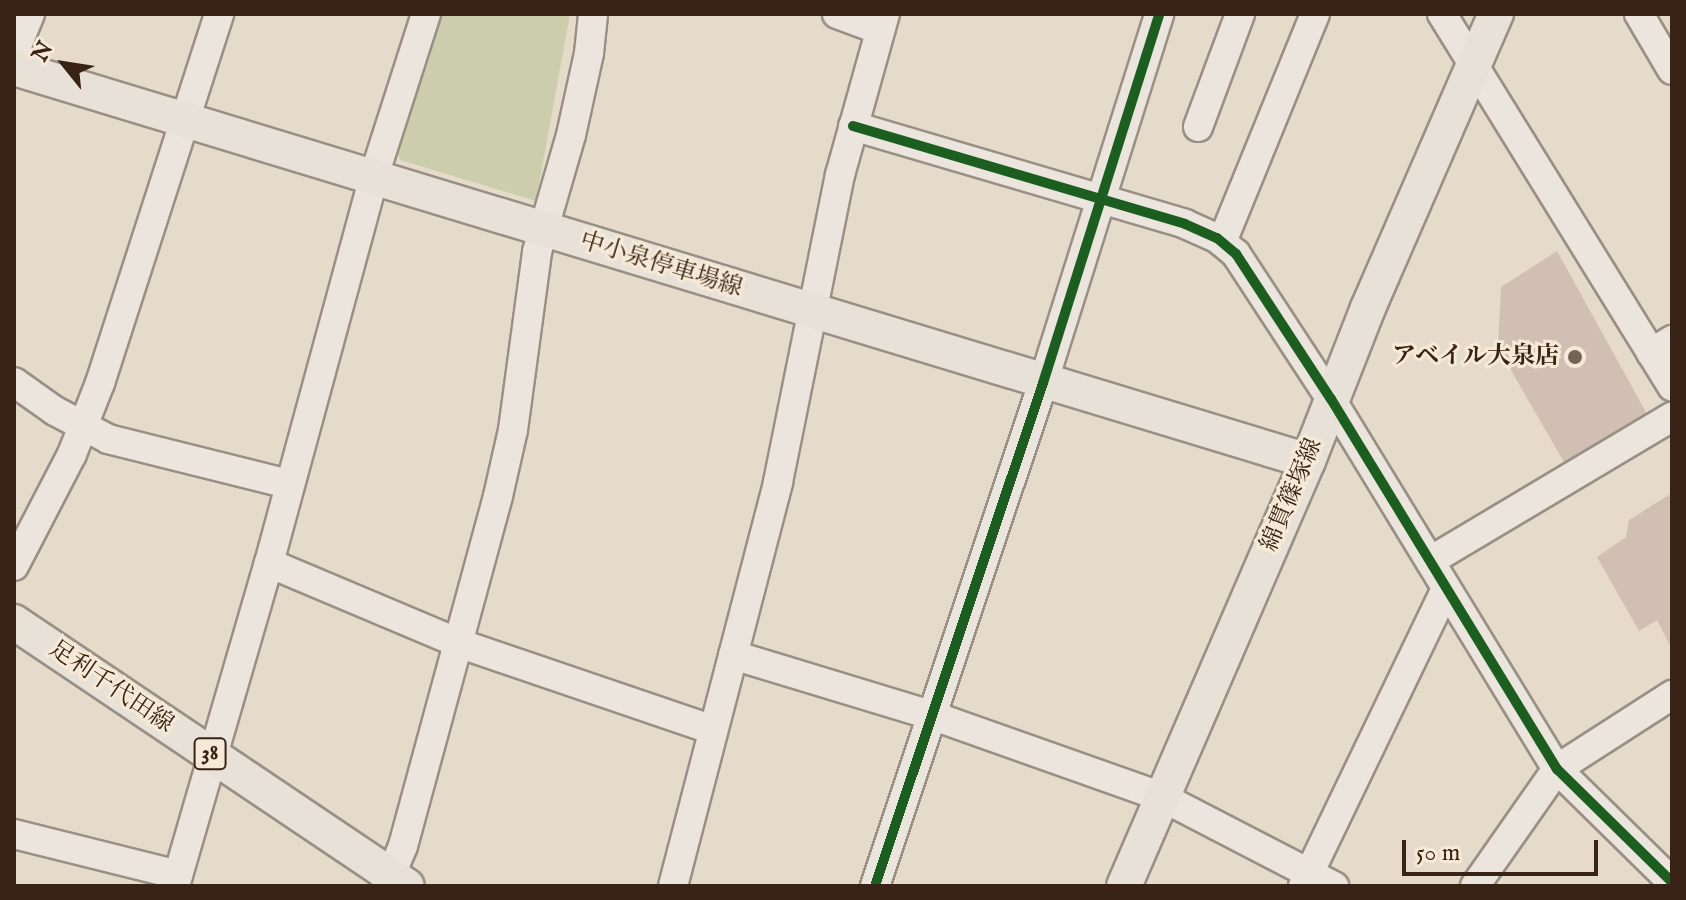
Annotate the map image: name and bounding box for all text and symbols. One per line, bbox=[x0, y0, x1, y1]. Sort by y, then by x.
north arrow bbox=[24, 24, 104, 104]
text: N bbox=[26, 37, 60, 67]
street label: 中小泉停車場線 bbox=[576, 227, 746, 303]
place label: アベイル大泉店 bbox=[1391, 343, 1559, 371]
marker: アベイル大泉店 bbox=[1566, 348, 1584, 366]
street label: 綿貫篠塚線 bbox=[1255, 434, 1329, 556]
street label: 足利千代田線 bbox=[43, 635, 179, 739]
road number: 38 bbox=[192, 736, 228, 772]
scale bar bbox=[1406, 824, 1602, 874]
text: 50 m bbox=[1416, 838, 1460, 869]

